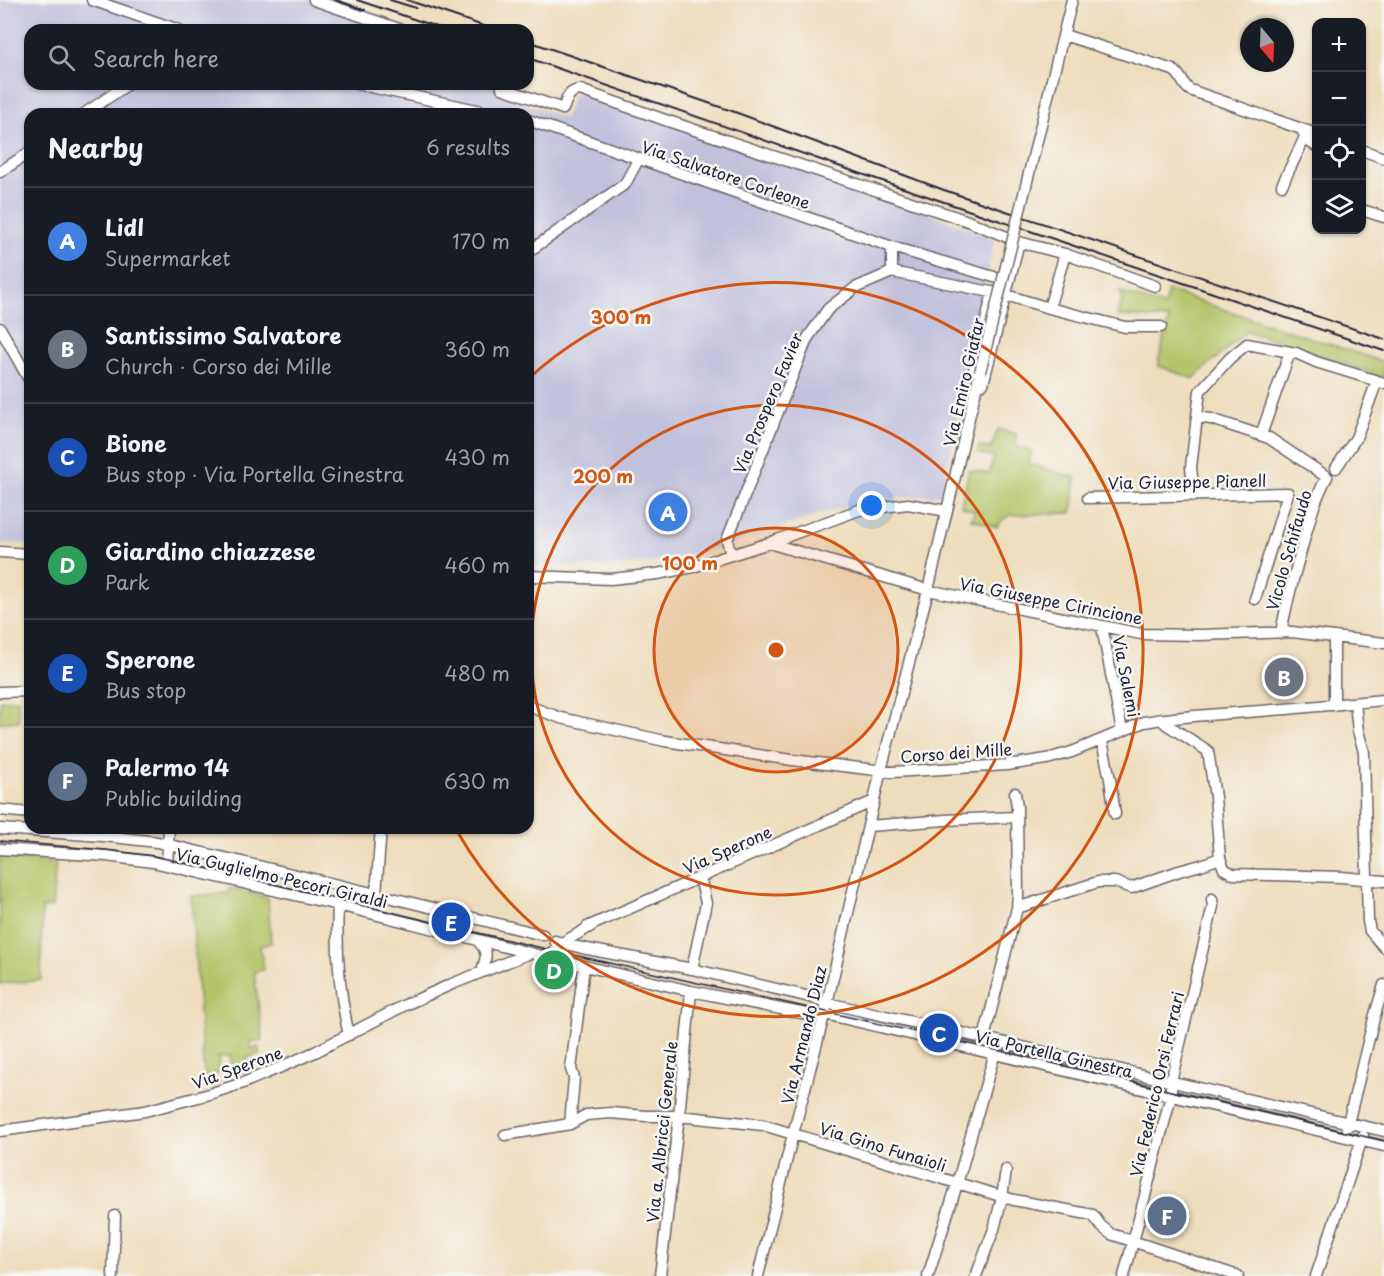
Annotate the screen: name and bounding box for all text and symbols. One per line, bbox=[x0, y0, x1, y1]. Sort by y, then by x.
north arrow bbox=[1240, 18, 1294, 72]
map controls bbox=[1312, 18, 1366, 234]
button: + bbox=[1312, 18, 1366, 72]
search box bbox=[24, 24, 534, 90]
icon: search bbox=[45, 41, 78, 74]
text: Search here bbox=[93, 41, 219, 74]
button: − bbox=[1312, 72, 1366, 126]
button: locate bbox=[1312, 126, 1366, 180]
text: Nearby bbox=[48, 128, 143, 167]
text: 6 results bbox=[426, 132, 510, 162]
street label: Via Salvatore Corleone bbox=[638, 134, 814, 214]
button: layers bbox=[1312, 180, 1366, 234]
text: Lidl bbox=[105, 210, 144, 243]
text: A bbox=[60, 226, 75, 256]
text: 170 m bbox=[452, 226, 510, 256]
text: Supermarket bbox=[105, 243, 231, 273]
text: 300 m bbox=[591, 303, 651, 330]
street label: Via Emiro Giafar bbox=[937, 314, 990, 449]
text: Santissimo Salvatore bbox=[105, 318, 341, 351]
street label: Via Prospero Favier bbox=[726, 328, 808, 477]
text: B bbox=[61, 334, 74, 364]
text: 360 m bbox=[444, 334, 510, 364]
text: Church · Corso dei Mille bbox=[105, 351, 332, 381]
text: Bione bbox=[105, 426, 167, 459]
text: C bbox=[60, 442, 75, 472]
text: 430 m bbox=[445, 442, 510, 472]
text: Bus stop · Via Portella Ginestra bbox=[105, 459, 404, 489]
text: 200 m bbox=[573, 462, 633, 489]
street label: Via Giuseppe Pianell bbox=[1107, 468, 1267, 494]
street label: Vicolo Schifaudo bbox=[1259, 487, 1317, 613]
pin: A bbox=[648, 490, 688, 534]
your location bbox=[857, 491, 886, 520]
text: Giardino chiazzese bbox=[105, 534, 316, 567]
text: 100 m bbox=[662, 549, 718, 576]
text: D bbox=[60, 550, 75, 580]
text: 460 m bbox=[444, 550, 510, 580]
text: Park bbox=[105, 567, 150, 597]
street label: Via Giuseppe Cirincione bbox=[957, 570, 1145, 630]
street label: Via Salemi bbox=[1107, 633, 1147, 719]
centre of rings bbox=[766, 640, 786, 660]
text: Sperone bbox=[105, 642, 195, 675]
pin: B bbox=[1264, 654, 1304, 700]
text: E bbox=[61, 658, 74, 688]
text: 480 m bbox=[445, 658, 510, 688]
text: Bus stop bbox=[105, 675, 186, 705]
street label: Corso dei Mille bbox=[899, 736, 1013, 768]
text: Palermo 14 bbox=[105, 750, 229, 783]
text: F bbox=[62, 766, 73, 796]
text: 630 m bbox=[444, 766, 510, 796]
text: Public building bbox=[105, 783, 242, 813]
street label: Via Sperone bbox=[679, 819, 775, 879]
street label: Via Guglielmo Pecori Giraldi bbox=[174, 841, 390, 913]
pin: E bbox=[432, 900, 470, 944]
pin: D bbox=[534, 948, 574, 992]
street label: Via Armando Diaz bbox=[774, 963, 832, 1107]
street label: Via Federico Orsi Ferrari bbox=[1123, 989, 1189, 1179]
pin: C bbox=[920, 1010, 958, 1056]
street label: Via Portella Ginestra bbox=[973, 1023, 1135, 1083]
street label: Via Sperone bbox=[188, 1039, 286, 1095]
street label: Via a. Albricci Generale bbox=[640, 1040, 682, 1224]
street label: Via Gino Funaioli bbox=[817, 1115, 949, 1177]
pin: F bbox=[1148, 1194, 1186, 1238]

